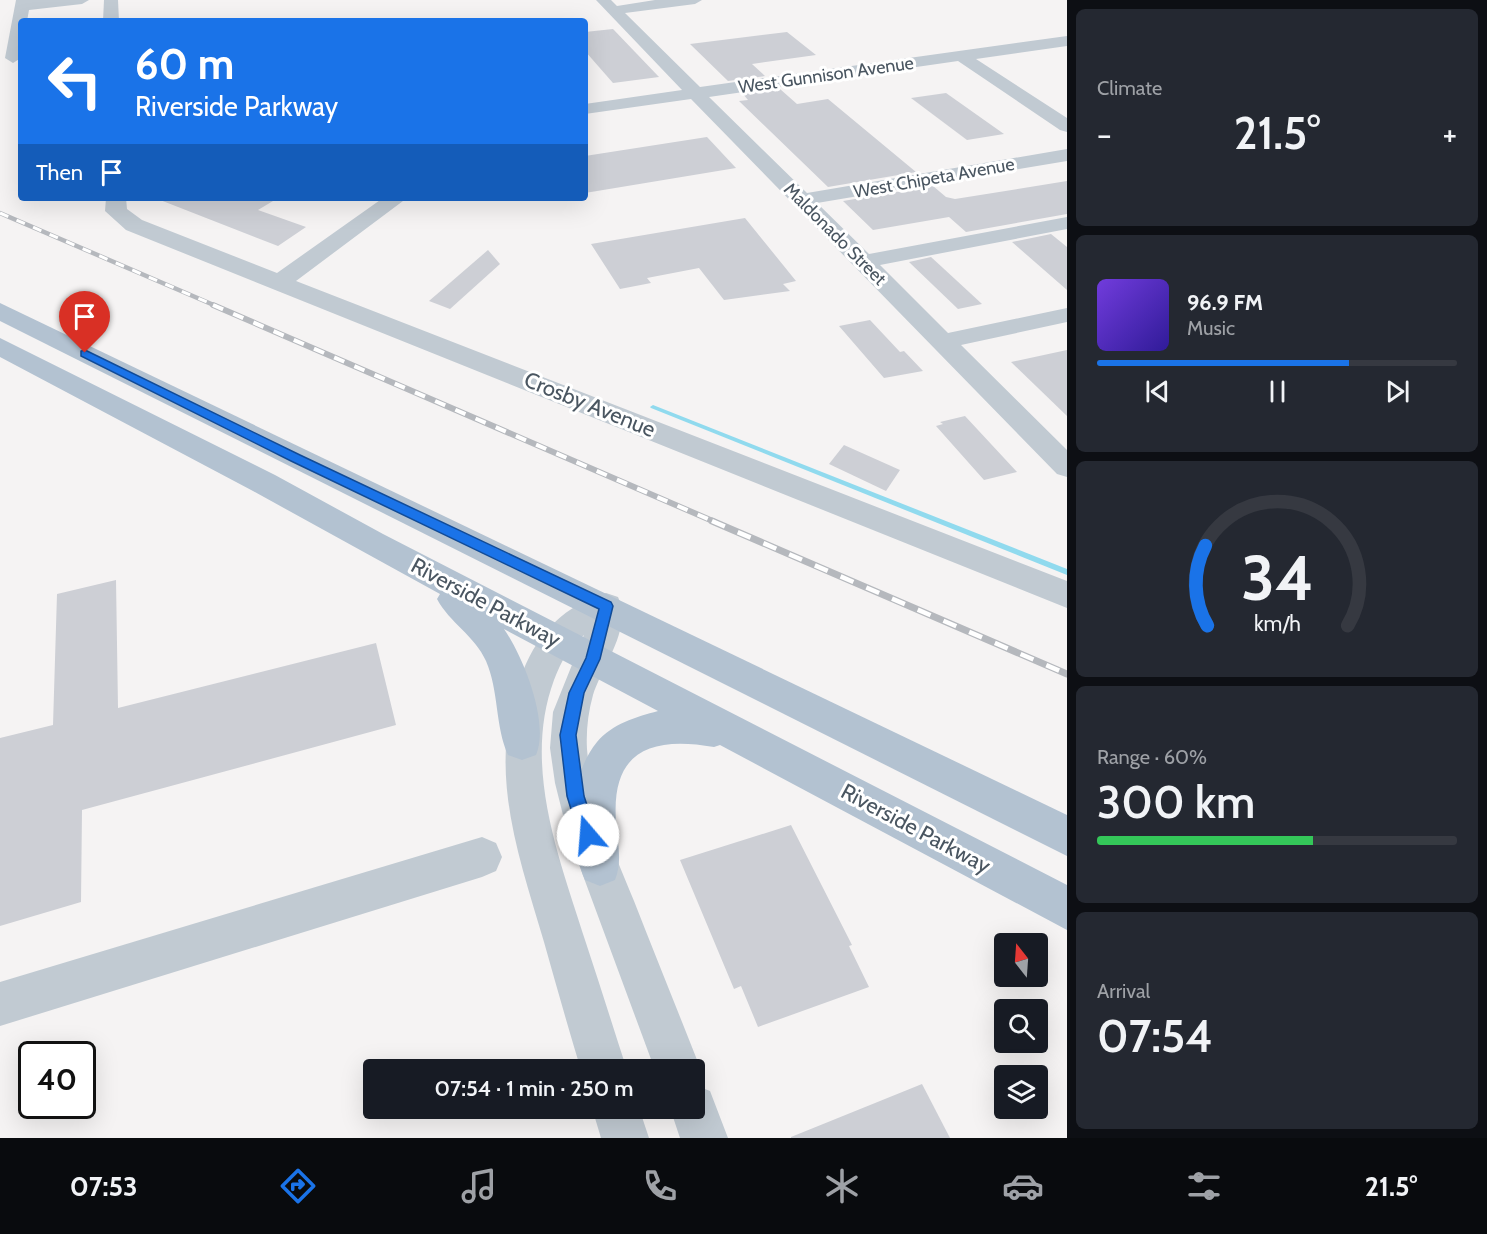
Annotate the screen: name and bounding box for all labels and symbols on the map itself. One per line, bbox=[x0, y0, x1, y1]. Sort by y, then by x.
street label: West Gunnison Avenue bbox=[737, 52, 915, 98]
street label: West Chipeta Avenue bbox=[852, 153, 1016, 203]
street label: Maldonado Street bbox=[779, 178, 891, 290]
pin bbox=[59, 291, 110, 353]
street label: Crosby Avenue bbox=[520, 366, 659, 443]
street label: Riverside Parkway bbox=[406, 552, 565, 653]
street label: Riverside Parkway bbox=[836, 778, 995, 879]
position arrow bbox=[556, 803, 620, 867]
north arrow bbox=[994, 933, 1048, 987]
speed limit sign: 40 bbox=[18, 1041, 96, 1119]

